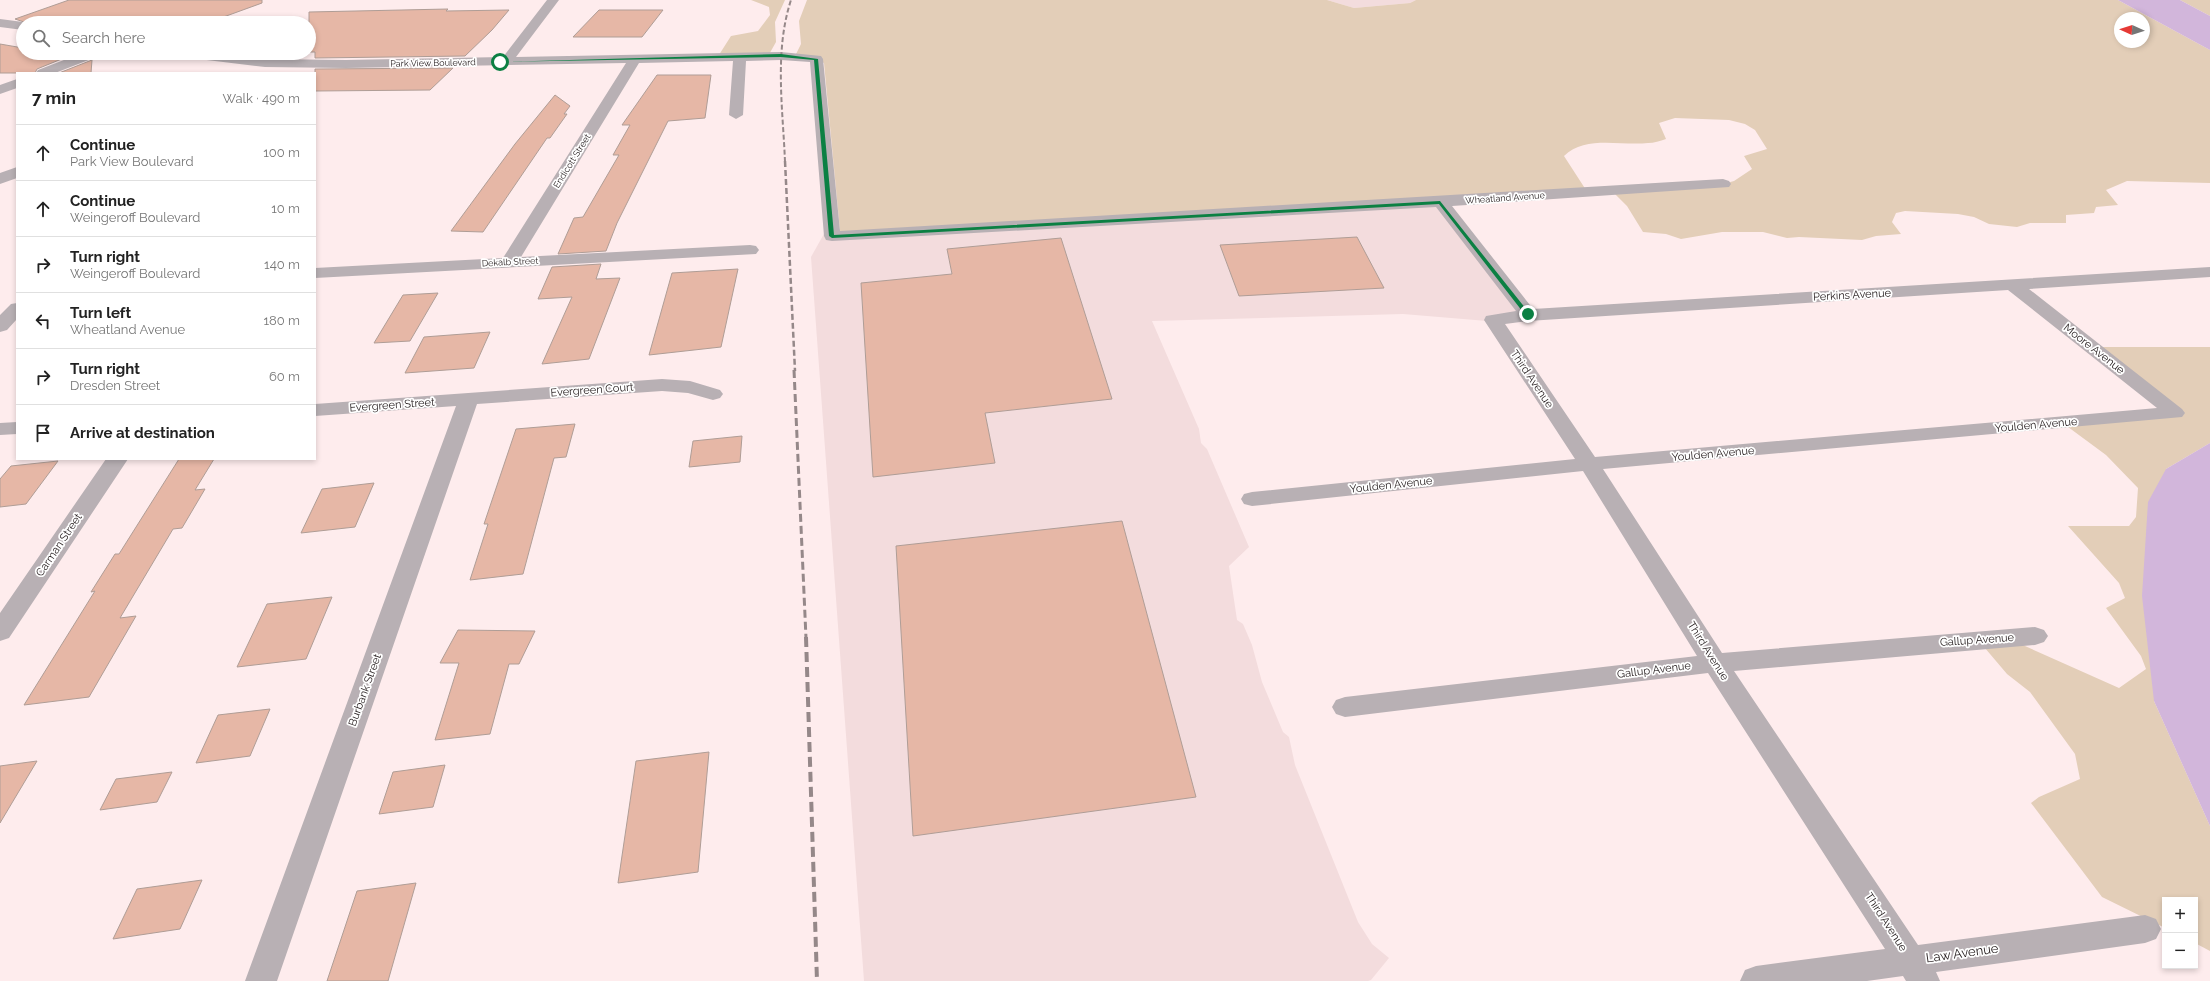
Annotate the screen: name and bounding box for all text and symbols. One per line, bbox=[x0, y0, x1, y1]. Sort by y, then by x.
north arrow bbox=[2114, 12, 2150, 48]
search box bbox=[16, 16, 316, 60]
icon: search bbox=[30, 27, 52, 49]
text: Search here bbox=[62, 29, 145, 47]
route start bbox=[491, 53, 509, 71]
street label: Park View Boulevard bbox=[390, 57, 476, 69]
text: 7 min bbox=[32, 88, 76, 108]
text: Walk · 490 m bbox=[223, 91, 300, 106]
street label: Endicott Street bbox=[551, 132, 593, 190]
text: Continue bbox=[70, 136, 135, 154]
icon: ahead bbox=[32, 142, 54, 164]
text: 100 m bbox=[263, 145, 300, 160]
text: Park View Boulevard bbox=[70, 154, 193, 169]
street label: Wheatland Avenue bbox=[1465, 190, 1546, 206]
text: Continue bbox=[70, 192, 135, 210]
icon: ahead bbox=[32, 198, 54, 220]
text: 10 m bbox=[271, 201, 300, 216]
text: Weingeroff Boulevard bbox=[70, 210, 200, 225]
text: Turn right bbox=[70, 248, 140, 266]
icon: right bbox=[32, 254, 54, 276]
street label: Dekalb Street bbox=[481, 256, 539, 268]
text: 140 m bbox=[264, 257, 300, 272]
text: Weingeroff Boulevard bbox=[70, 266, 200, 281]
street label: Perkins Avenue bbox=[1813, 286, 1892, 304]
text: Turn left bbox=[70, 304, 131, 322]
route end bbox=[1519, 305, 1537, 323]
icon: left bbox=[32, 310, 54, 332]
text: 180 m bbox=[264, 313, 300, 328]
street label: Moore Avenue bbox=[2061, 321, 2128, 377]
text: Wheatland Avenue bbox=[70, 322, 185, 337]
street label: Third Avenue bbox=[1508, 348, 1556, 411]
text: Turn right bbox=[70, 360, 140, 378]
icon: right bbox=[32, 366, 54, 388]
text: 60 m bbox=[269, 369, 300, 384]
text: Dresden Street bbox=[70, 378, 160, 393]
street label: Evergreen Court bbox=[550, 381, 634, 399]
street label: Evergreen Street bbox=[349, 396, 435, 414]
street label: Youlden Avenue bbox=[1994, 415, 2078, 435]
icon: arrive bbox=[32, 422, 54, 444]
text: Arrive at destination bbox=[70, 424, 215, 442]
street label: Youlden Avenue bbox=[1671, 444, 1755, 464]
street label: Youlden Avenue bbox=[1349, 474, 1433, 496]
street label: Carman Street bbox=[33, 511, 85, 579]
street label: Third Avenue bbox=[1685, 619, 1732, 683]
street label: Gallup Avenue bbox=[1940, 631, 2015, 649]
street label: Burbank Street bbox=[346, 652, 384, 728]
street label: Gallup Avenue bbox=[1616, 659, 1692, 681]
street label: Third Avenue bbox=[1862, 890, 1910, 954]
map controls bbox=[2162, 897, 2198, 969]
button: + bbox=[2162, 897, 2198, 933]
button: − bbox=[2162, 933, 2198, 969]
street label: Law Avenue bbox=[1925, 940, 2000, 966]

